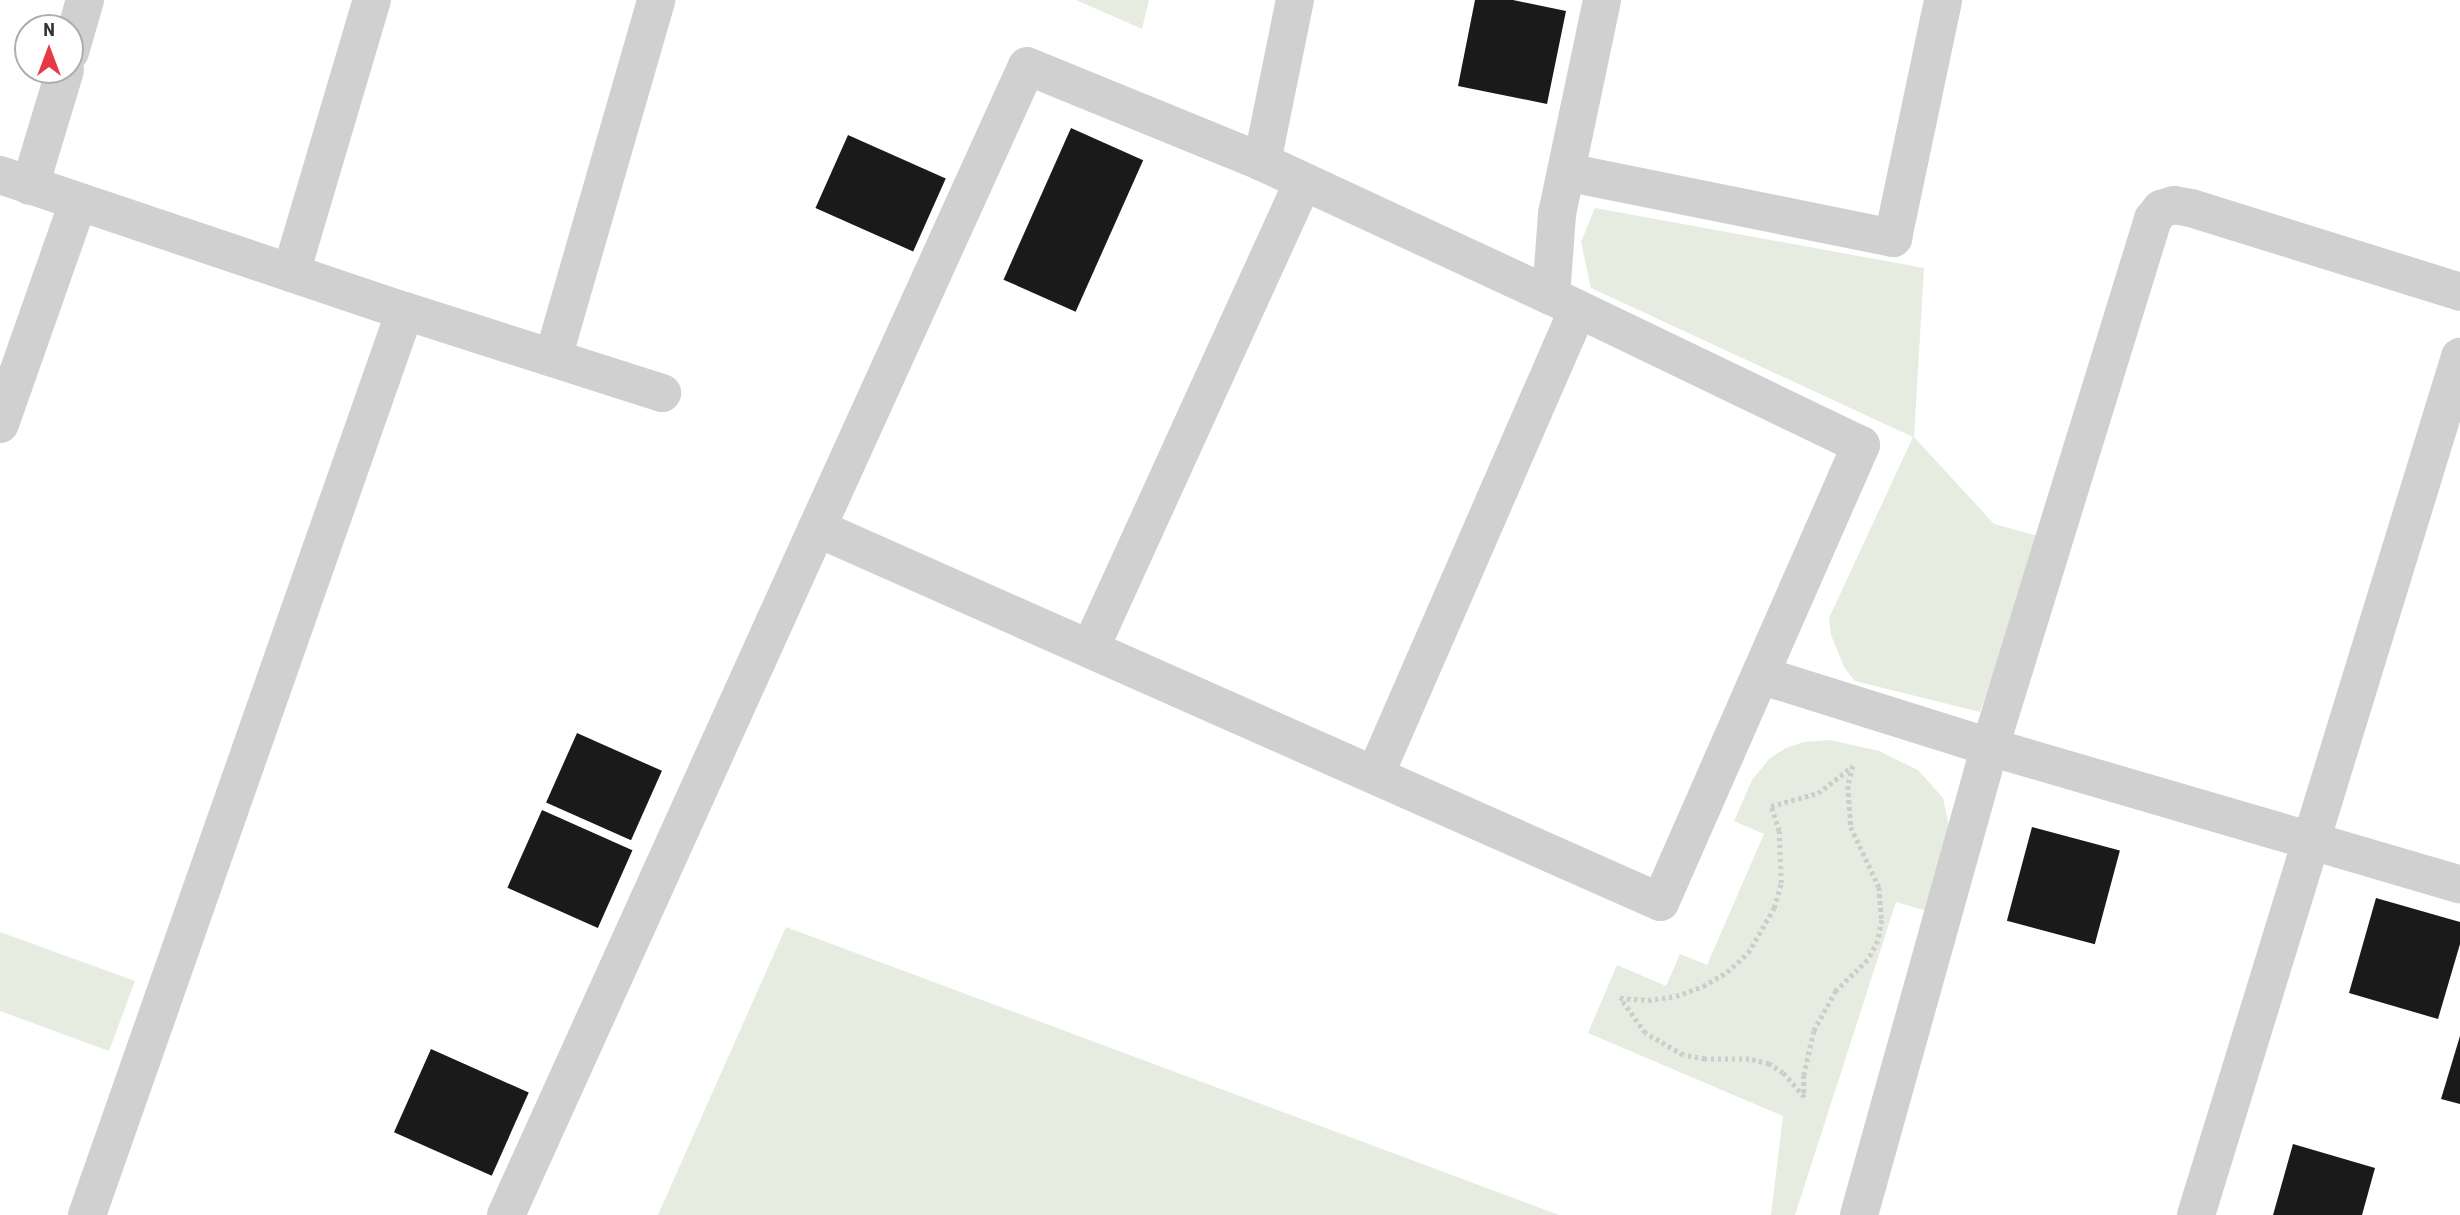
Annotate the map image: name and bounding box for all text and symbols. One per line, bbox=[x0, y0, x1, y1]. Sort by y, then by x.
north arrow bbox=[14, 14, 84, 84]
text: N bbox=[43, 18, 55, 41]

